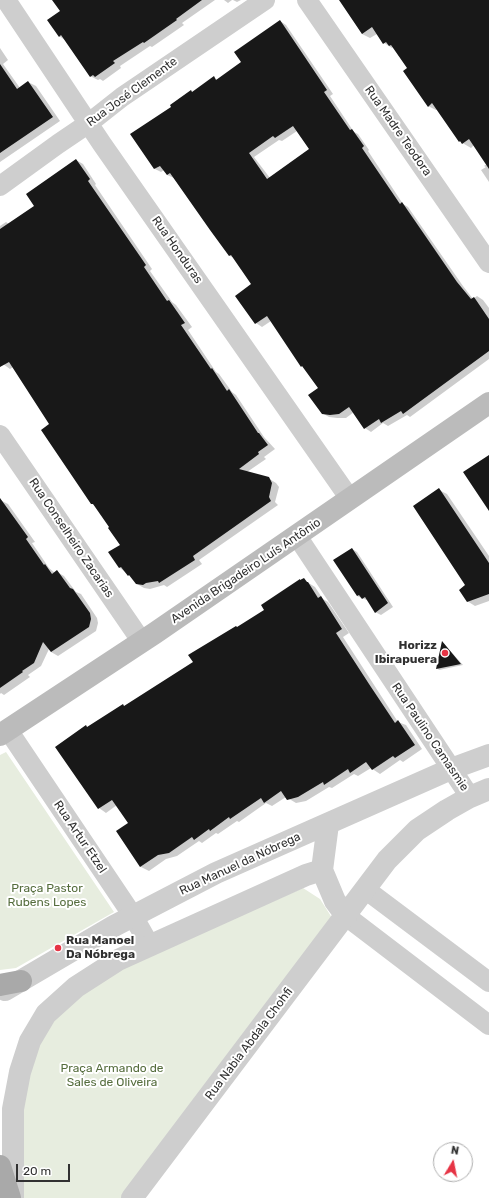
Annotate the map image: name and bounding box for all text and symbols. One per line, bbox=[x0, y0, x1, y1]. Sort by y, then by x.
street label: Rua José Clemente bbox=[84, 54, 180, 130]
street label: Rua Madre Teodora bbox=[362, 83, 434, 179]
street label: Rua Honduras bbox=[148, 214, 206, 286]
street label: Rua Conselheiro Zacarias bbox=[26, 476, 116, 600]
street label: Avenida Brigadeiro Luís Antônio bbox=[168, 515, 324, 627]
place label: Horizz Ibirapuera bbox=[375, 639, 437, 667]
marker: Horizz Ibirapuera bbox=[440, 648, 450, 658]
street label: Rua Paulino Camasmie bbox=[388, 680, 472, 794]
street label: Rua Artur Etzel bbox=[50, 798, 110, 876]
street label: Rua Manuel da Nóbrega bbox=[177, 830, 303, 898]
park label: Praça Pastor Rubens Lopes bbox=[8, 882, 86, 910]
place label: Rua Manoel Da Nóbrega bbox=[66, 934, 135, 962]
marker: Rua Manoel Da Nóbrega bbox=[53, 943, 63, 953]
street label: Rua Nabia Abdala Chohfi bbox=[202, 985, 296, 1103]
park label: Praça Armando de Sales de Oliveira bbox=[61, 1062, 163, 1090]
north arrow bbox=[433, 1142, 473, 1182]
text: N bbox=[450, 1144, 460, 1158]
scale bar bbox=[18, 1156, 72, 1182]
text: 20 m bbox=[23, 1164, 51, 1178]

